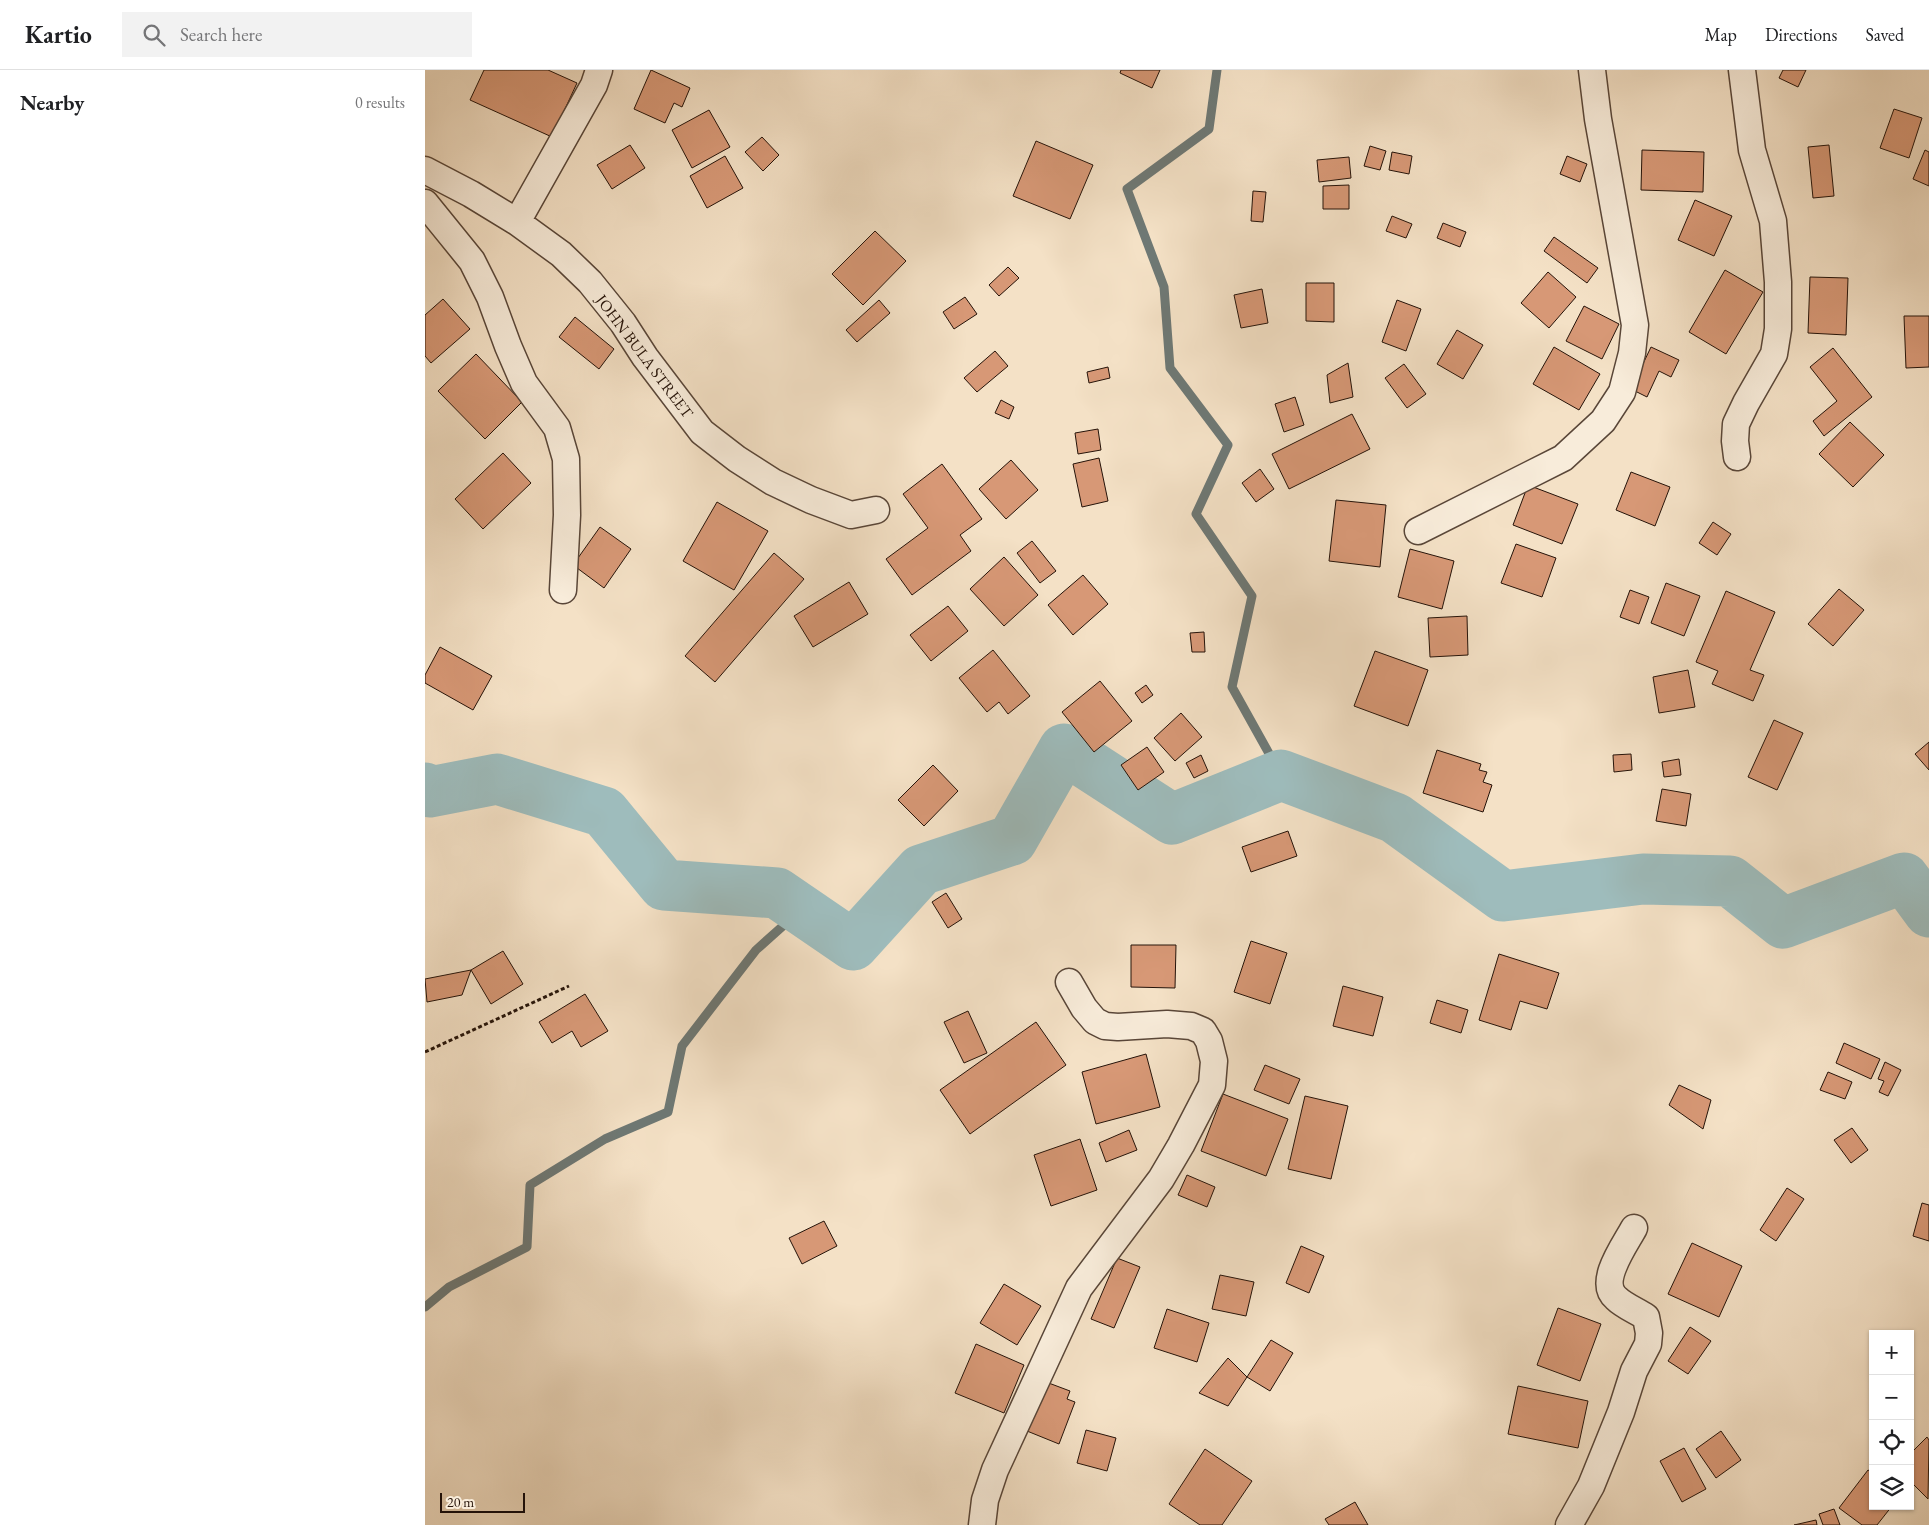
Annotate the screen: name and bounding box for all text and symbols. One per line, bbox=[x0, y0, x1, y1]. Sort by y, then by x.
search box bbox=[122, 12, 472, 57]
text: Kartio bbox=[25, 19, 92, 50]
icon: search bbox=[140, 21, 168, 49]
text: Search here bbox=[180, 22, 262, 47]
text: Map bbox=[1705, 23, 1737, 46]
text: Directions bbox=[1765, 23, 1837, 46]
text: Saved bbox=[1865, 23, 1904, 46]
text: Nearby bbox=[20, 89, 84, 116]
text: 0 results bbox=[355, 92, 405, 113]
street label: JOHN BULA STREET bbox=[590, 289, 698, 423]
map controls bbox=[1869, 1330, 1914, 1510]
button: + bbox=[1869, 1330, 1914, 1375]
button: − bbox=[1869, 1375, 1914, 1420]
button: locate bbox=[1869, 1420, 1914, 1465]
button: layers bbox=[1869, 1465, 1914, 1510]
scale bar bbox=[440, 1490, 525, 1513]
text: 20 m bbox=[447, 1493, 474, 1511]

